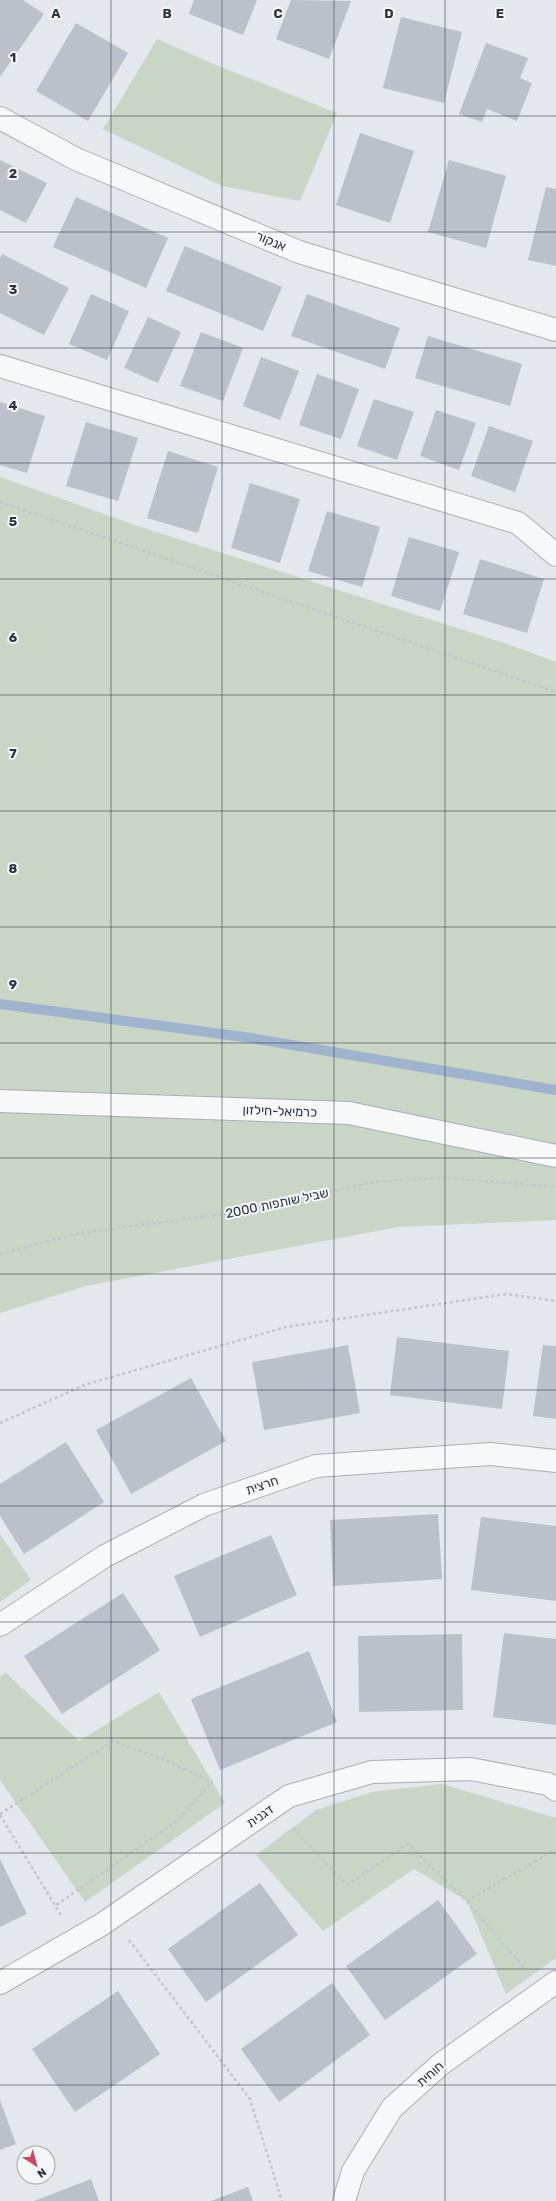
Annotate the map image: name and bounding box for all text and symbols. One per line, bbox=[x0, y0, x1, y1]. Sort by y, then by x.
text: A bbox=[51, 6, 61, 21]
text: B bbox=[162, 6, 172, 21]
text: C bbox=[273, 6, 283, 21]
text: D bbox=[384, 6, 394, 21]
text: E bbox=[496, 6, 504, 21]
text: 1 bbox=[10, 50, 16, 65]
text: 2 bbox=[9, 166, 17, 181]
street label: אנקור bbox=[254, 228, 288, 254]
text: 3 bbox=[9, 282, 18, 297]
text: 4 bbox=[9, 398, 18, 413]
text: 5 bbox=[9, 514, 17, 529]
text: 6 bbox=[9, 630, 18, 645]
text: 7 bbox=[9, 746, 17, 761]
text: 8 bbox=[9, 861, 18, 876]
text: 9 bbox=[9, 977, 17, 992]
street label: כרמיאל-חילזון bbox=[242, 1102, 318, 1120]
street label: שביל שותפות 2000 bbox=[224, 1185, 330, 1221]
street label: חרצית bbox=[244, 1472, 280, 1498]
street label: דגנית bbox=[244, 1802, 276, 1830]
street label: חוחית bbox=[413, 2058, 447, 2090]
north arrow bbox=[16, 2145, 56, 2185]
text: N bbox=[34, 2165, 49, 2180]

